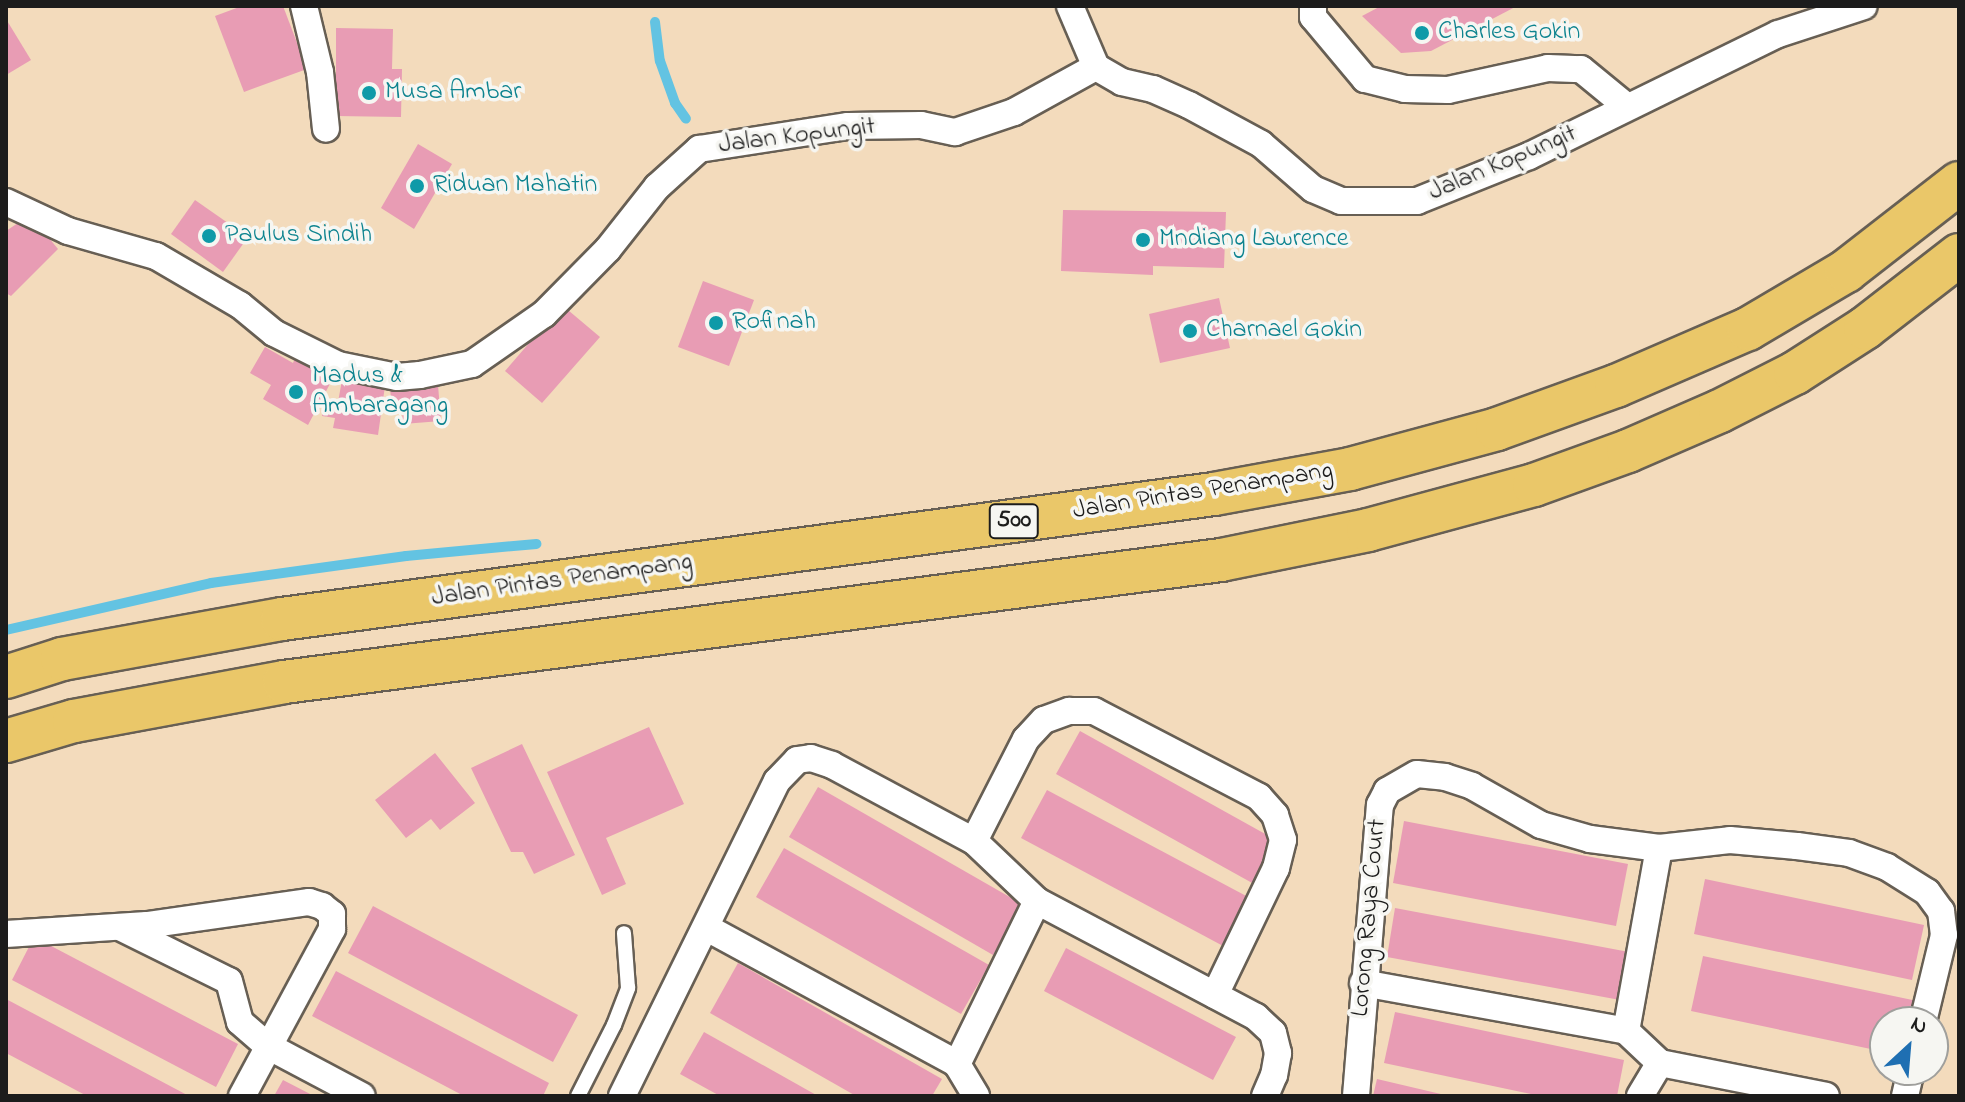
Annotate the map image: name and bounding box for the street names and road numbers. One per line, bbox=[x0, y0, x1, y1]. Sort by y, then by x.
street label: Jalan Kopungit bbox=[717, 112, 877, 162]
street label: Jalan Kopungit bbox=[1424, 119, 1582, 209]
street label: Jalan Pintas Penampang bbox=[1071, 456, 1335, 528]
road number: 500 bbox=[988, 501, 1040, 541]
street label: Jalan Pintas Penampang bbox=[430, 547, 694, 615]
street label: Lorong Raya Court bbox=[1346, 818, 1394, 1018]

